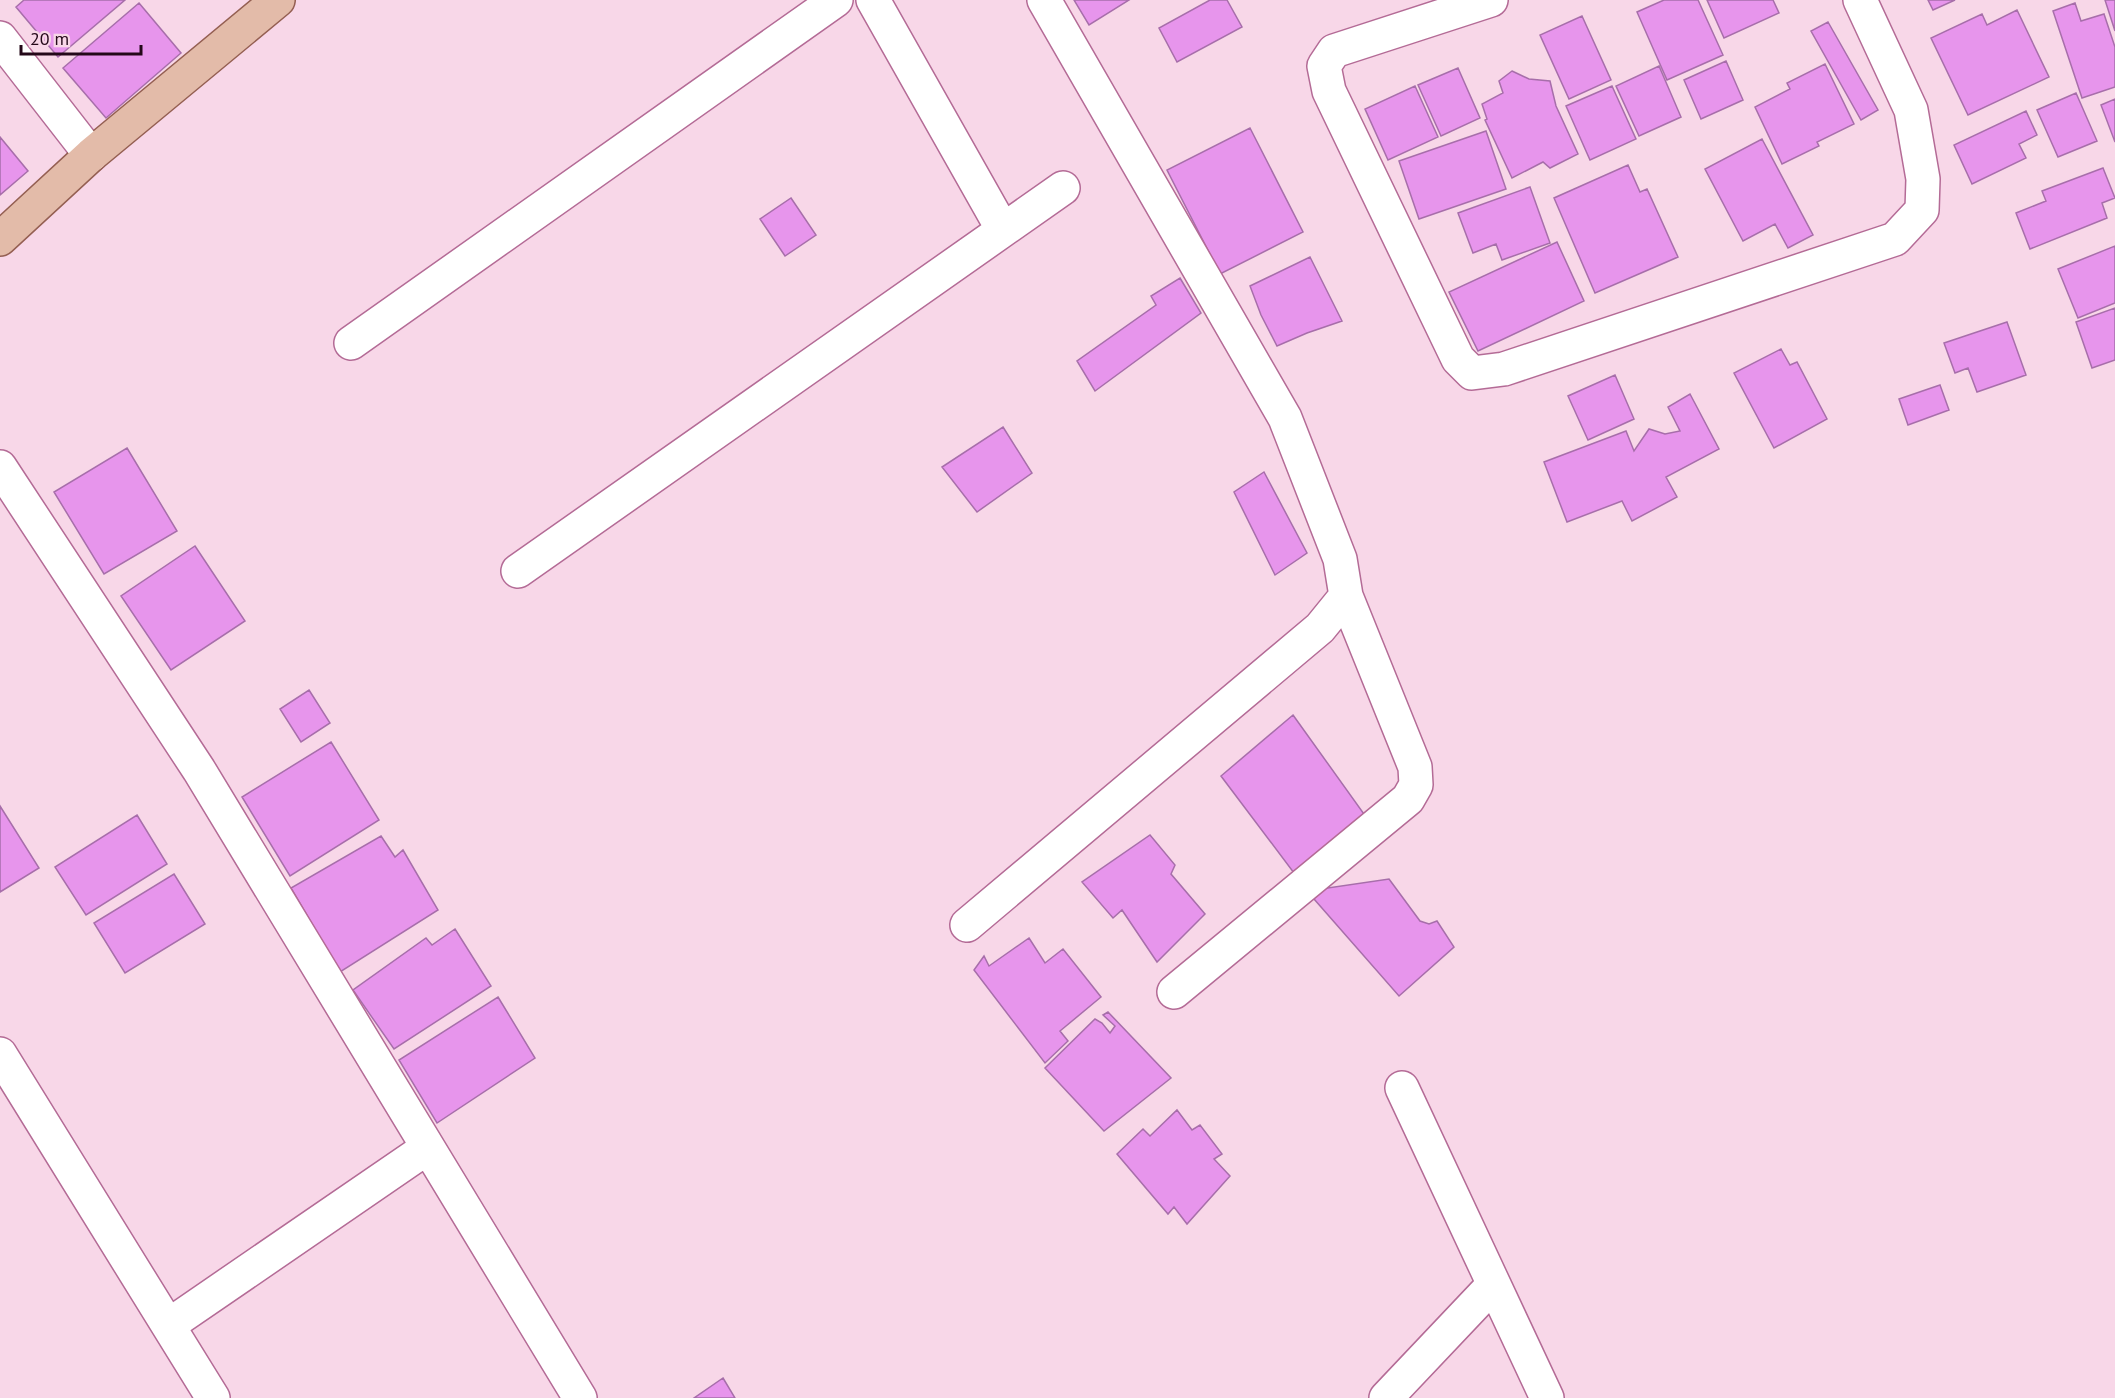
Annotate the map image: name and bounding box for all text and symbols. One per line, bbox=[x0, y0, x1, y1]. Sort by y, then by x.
scale bar bbox=[21, 18, 141, 56]
text: 20 m bbox=[30, 27, 69, 50]

